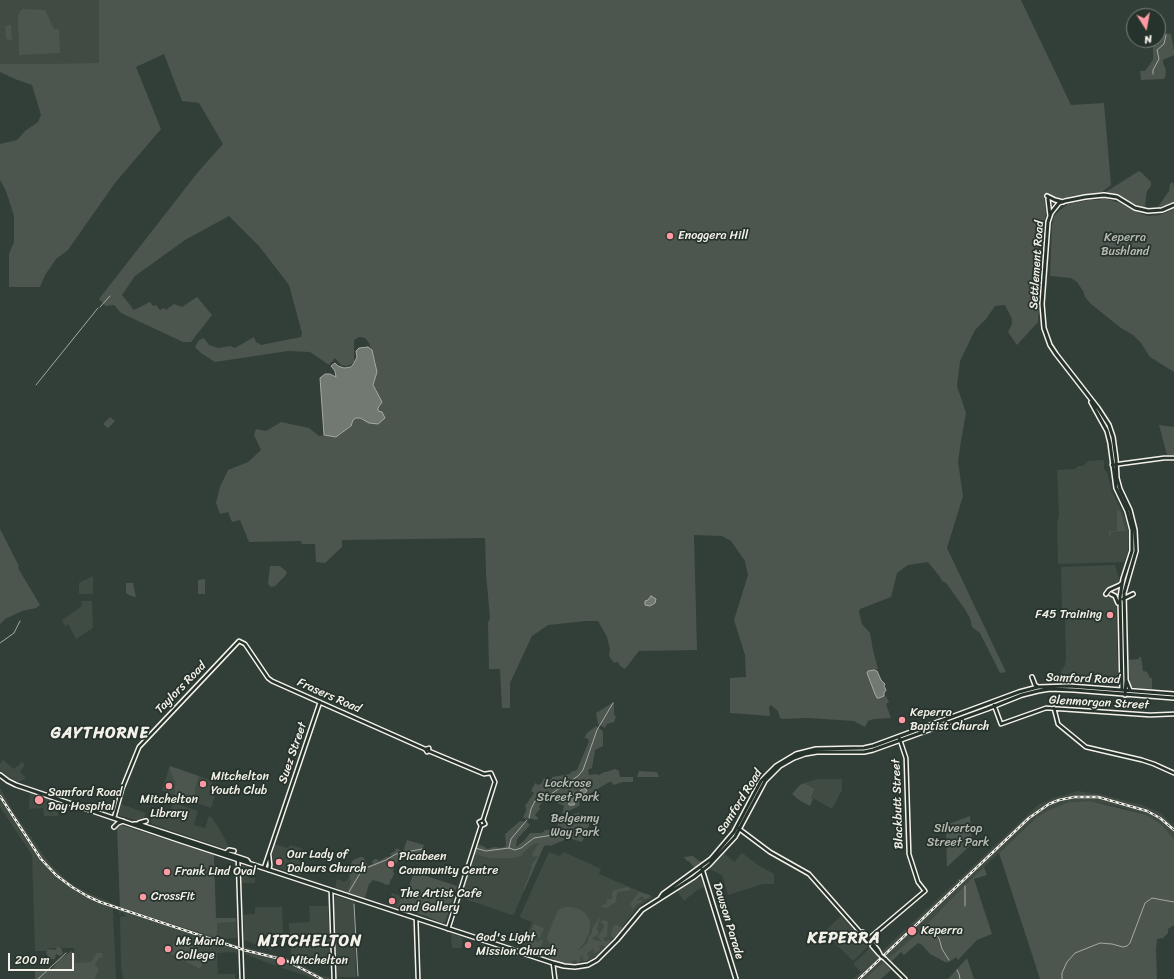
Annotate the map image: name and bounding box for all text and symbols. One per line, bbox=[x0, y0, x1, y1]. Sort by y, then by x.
north arrow bbox=[1126, 8, 1166, 48]
text: N bbox=[1143, 29, 1154, 49]
street label: Settlement Road bbox=[1027, 220, 1047, 310]
place label: Enoggera Hill bbox=[678, 229, 748, 243]
marker: Enoggera Hill bbox=[665, 231, 675, 241]
park label: Keperra Bushland bbox=[1101, 231, 1149, 259]
place label: F45 Training bbox=[1035, 608, 1102, 622]
marker: F45 Training bbox=[1105, 610, 1115, 620]
street label: Taylors Road bbox=[153, 659, 209, 717]
street label: Samford Road bbox=[1046, 671, 1120, 687]
street label: Frasers Road bbox=[295, 675, 363, 717]
street label: Glenmorgan Street bbox=[1049, 693, 1149, 713]
place label: Keperra Baptist Church bbox=[910, 706, 989, 734]
marker: Keperra Baptist Church bbox=[897, 715, 907, 725]
street label: Suez Street bbox=[276, 720, 310, 786]
district label: GAYTHORNE bbox=[51, 724, 149, 744]
street label: Blackbutt Street bbox=[889, 759, 907, 849]
street label: Samford Road bbox=[714, 767, 766, 837]
place label: Mitchelton Youth Club bbox=[211, 770, 269, 798]
park label: Lockrose Street Park bbox=[537, 777, 599, 805]
marker: Mitchelton Youth Club bbox=[198, 779, 208, 789]
marker: Mitchelton Library bbox=[164, 781, 174, 791]
place label: Samford Road Day Hospital bbox=[48, 786, 122, 814]
place label: Mitchelton Library bbox=[140, 793, 198, 821]
marker: Samford Road Day Hospital bbox=[33, 794, 45, 806]
park label: Belgenny Way Park bbox=[550, 812, 600, 840]
park label: Silvertop Street Park bbox=[927, 822, 989, 850]
place label: Our Lady of Dolours Church bbox=[287, 848, 367, 876]
place label: Picabeen Community Centre bbox=[399, 850, 498, 878]
marker: Our Lady of Dolours Church bbox=[274, 857, 284, 867]
marker: Picabeen Community Centre bbox=[386, 859, 396, 869]
place label: Frank Lind Oval bbox=[175, 865, 256, 879]
marker: Frank Lind Oval bbox=[162, 867, 172, 877]
street label: Dawson Parade bbox=[710, 881, 746, 961]
place label: The Artist Cafe and Gallery bbox=[400, 887, 482, 915]
place label: CrossFit bbox=[151, 890, 195, 904]
marker: CrossFit bbox=[138, 892, 148, 902]
marker: The Artist Cafe and Gallery bbox=[387, 896, 397, 906]
place label: Keperra bbox=[921, 924, 963, 938]
marker: Keperra bbox=[906, 925, 918, 937]
district label: KEPERRA bbox=[807, 929, 881, 949]
place label: God's Light Mission Church bbox=[476, 931, 556, 959]
district label: MITCHELTON bbox=[258, 932, 362, 952]
place label: Mt Maria College bbox=[176, 935, 224, 963]
marker: God's Light Mission Church bbox=[463, 940, 473, 950]
marker: Mt Maria College bbox=[163, 944, 173, 954]
scale bar bbox=[10, 945, 76, 971]
text: 200 m bbox=[15, 949, 49, 971]
place label: Mitchelton bbox=[290, 954, 348, 968]
marker: Mitchelton bbox=[275, 955, 287, 967]

